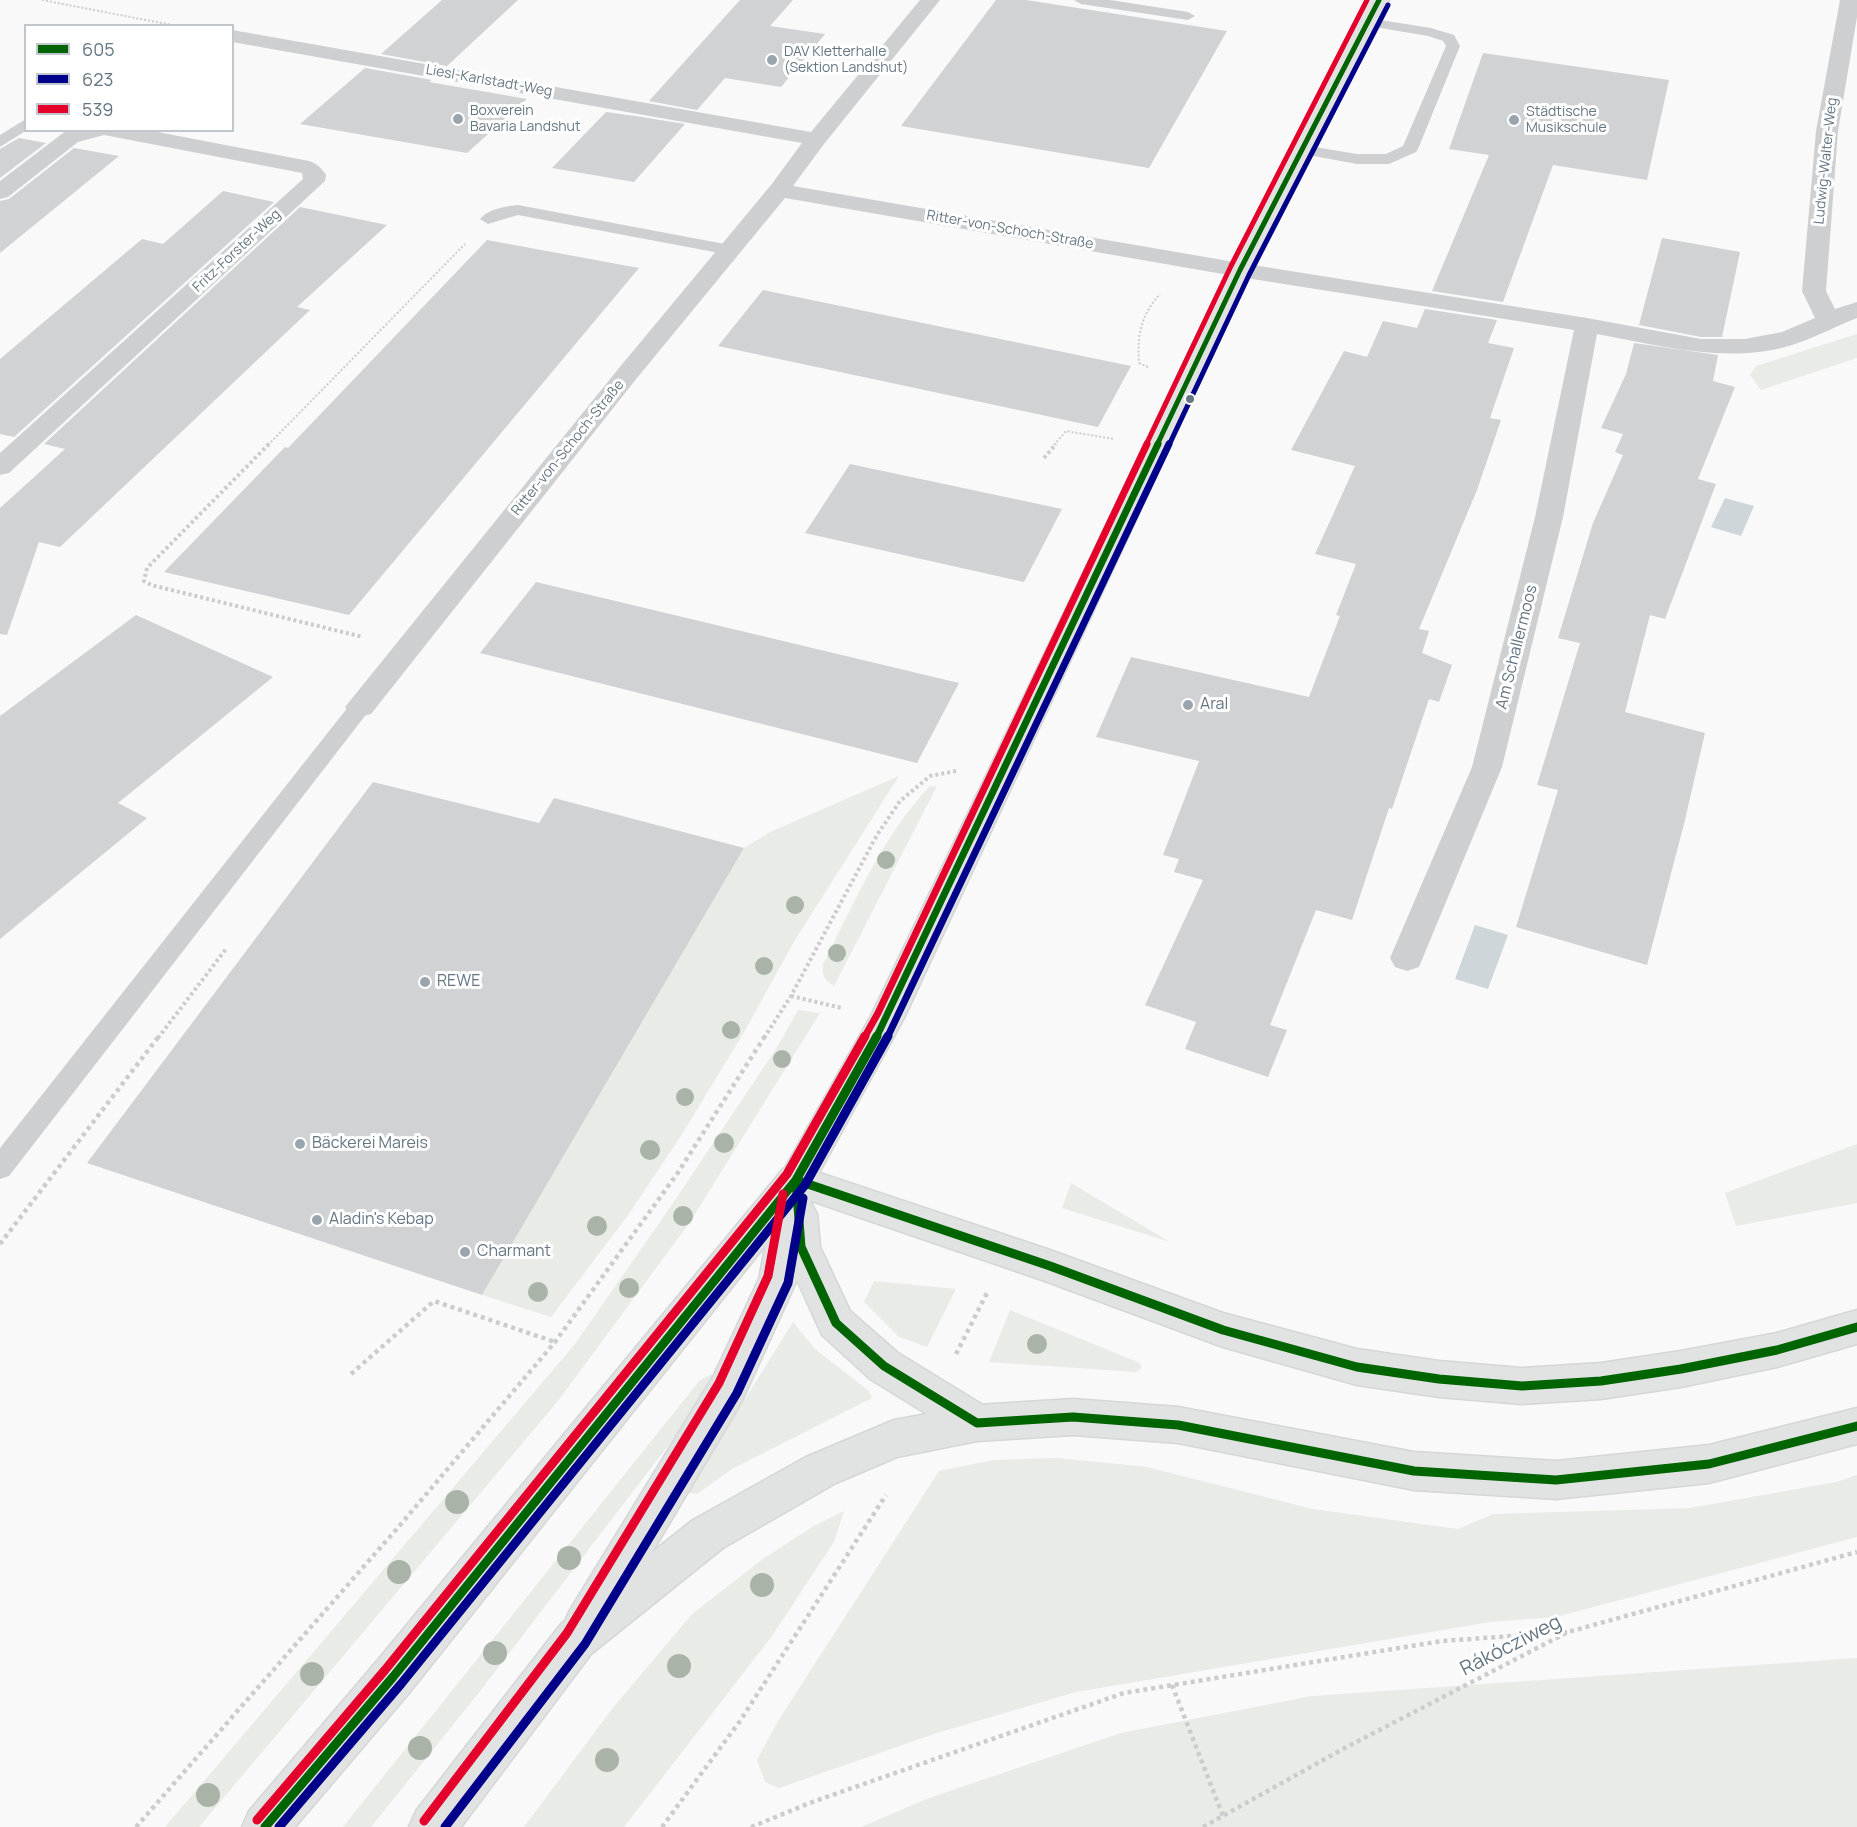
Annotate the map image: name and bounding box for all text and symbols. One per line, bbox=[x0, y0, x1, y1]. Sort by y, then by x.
legend bbox=[24, 24, 234, 132]
text: 605 bbox=[82, 37, 115, 61]
place label: DAV Kletterhalle (Sektion Landshut) bbox=[784, 44, 908, 76]
marker: DAV Kletterhalle (Sektion Landshut) bbox=[765, 53, 779, 67]
street label: Liesl-Karlstadt-Weg bbox=[424, 62, 554, 100]
text: 623 bbox=[82, 67, 113, 91]
text: 539 bbox=[82, 97, 114, 121]
street label: Ludwig-Walter-Weg bbox=[1811, 97, 1841, 225]
place label: Boxverein Bavaria Landshut bbox=[470, 103, 581, 136]
place label: Städtische Musikschule bbox=[1526, 104, 1607, 136]
marker: Boxverein Bavaria Landshut bbox=[451, 112, 465, 126]
marker: Städtische Musikschule bbox=[1507, 113, 1521, 127]
street label: Fritz-Forster-Weg bbox=[190, 206, 284, 296]
street label: Ritter-von-Schoch-Straße bbox=[925, 207, 1095, 253]
street label: Ritter-von-Schoch-Straße bbox=[508, 377, 628, 519]
unlabelled marker bbox=[1184, 393, 1196, 405]
street label: Am Schallermoos bbox=[1492, 583, 1542, 711]
place label: Aral bbox=[1200, 695, 1228, 715]
marker: Aral bbox=[1181, 698, 1195, 712]
place label: REWE bbox=[437, 972, 480, 992]
marker: REWE bbox=[418, 975, 432, 989]
place label: Bäckerei Mareis bbox=[312, 1134, 428, 1154]
marker: Bäckerei Mareis bbox=[293, 1137, 307, 1151]
place label: Aladin's Kebap bbox=[329, 1210, 434, 1230]
marker: Aladin's Kebap bbox=[310, 1213, 324, 1227]
place label: Charmant bbox=[477, 1242, 551, 1262]
marker: Charmant bbox=[458, 1245, 472, 1259]
street label: Rákócziweg bbox=[1457, 1610, 1565, 1682]

